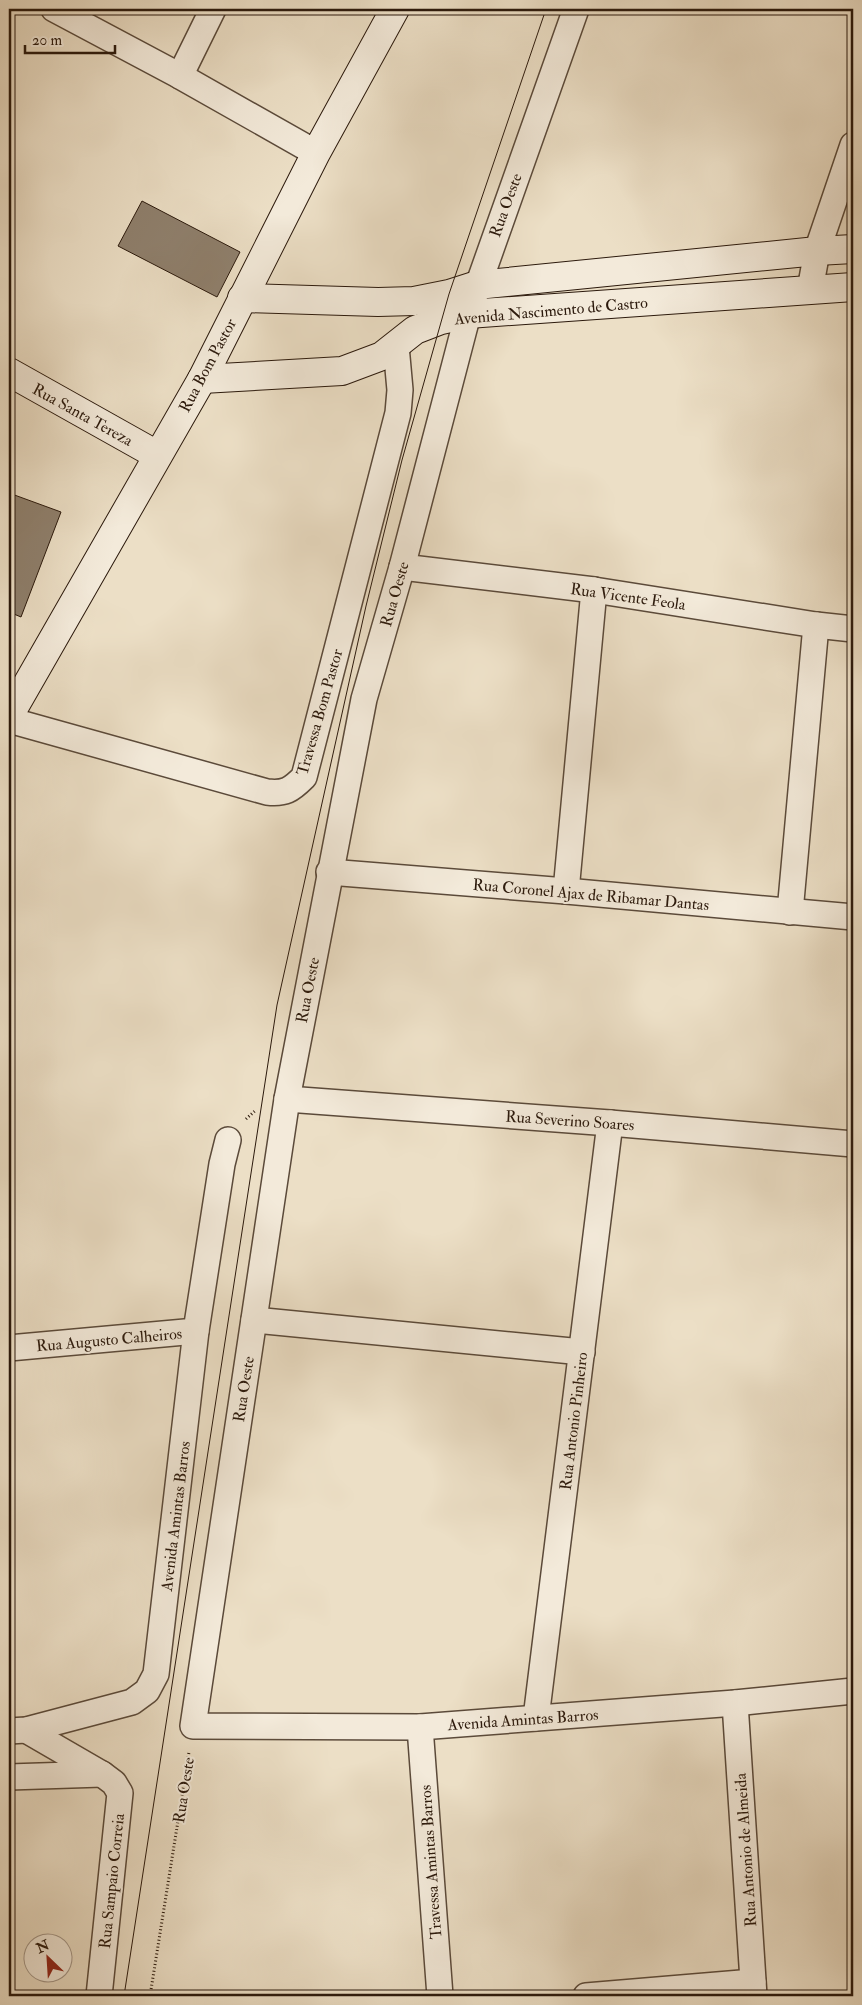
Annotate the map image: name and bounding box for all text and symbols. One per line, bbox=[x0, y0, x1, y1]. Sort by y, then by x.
scale bar bbox=[25, 22, 115, 54]
text: 20 m bbox=[32, 31, 62, 50]
street label: Rua Oeste bbox=[485, 170, 527, 240]
street label: Avenida Nascimento de Castro bbox=[453, 293, 649, 330]
street label: Rua Bom Pastor bbox=[175, 315, 241, 416]
street label: Rua Santa Tereza bbox=[29, 379, 137, 451]
street label: Rua Oeste bbox=[376, 559, 414, 629]
street label: Rua Vicente Feola bbox=[569, 579, 687, 615]
street label: Travessa Bom Pastor bbox=[292, 647, 348, 778]
street label: Rua Coronel Ajax de Ribamar Dantas bbox=[472, 875, 710, 915]
street label: Rua Oeste bbox=[292, 955, 324, 1025]
street label: Rua Severino Soares bbox=[505, 1107, 635, 1135]
street label: Rua Augusto Calheiros bbox=[35, 1324, 183, 1356]
street label: Rua Antonio Pinheiro bbox=[556, 1351, 592, 1491]
street label: Rua Oeste bbox=[229, 1354, 259, 1424]
street label: Avenida Amintas Barros bbox=[157, 1440, 195, 1593]
street label: Avenida Amintas Barros bbox=[446, 1705, 599, 1735]
street label: Rua Oeste bbox=[169, 1755, 199, 1825]
street label: Rua Antonio de Almeida bbox=[731, 1772, 761, 1927]
street label: Travessa Amintas Barros bbox=[416, 1784, 446, 1940]
street label: Rua Sampaio Correia bbox=[95, 1812, 130, 1950]
north arrow bbox=[22, 1932, 72, 1982]
text: N bbox=[33, 1936, 52, 1957]

